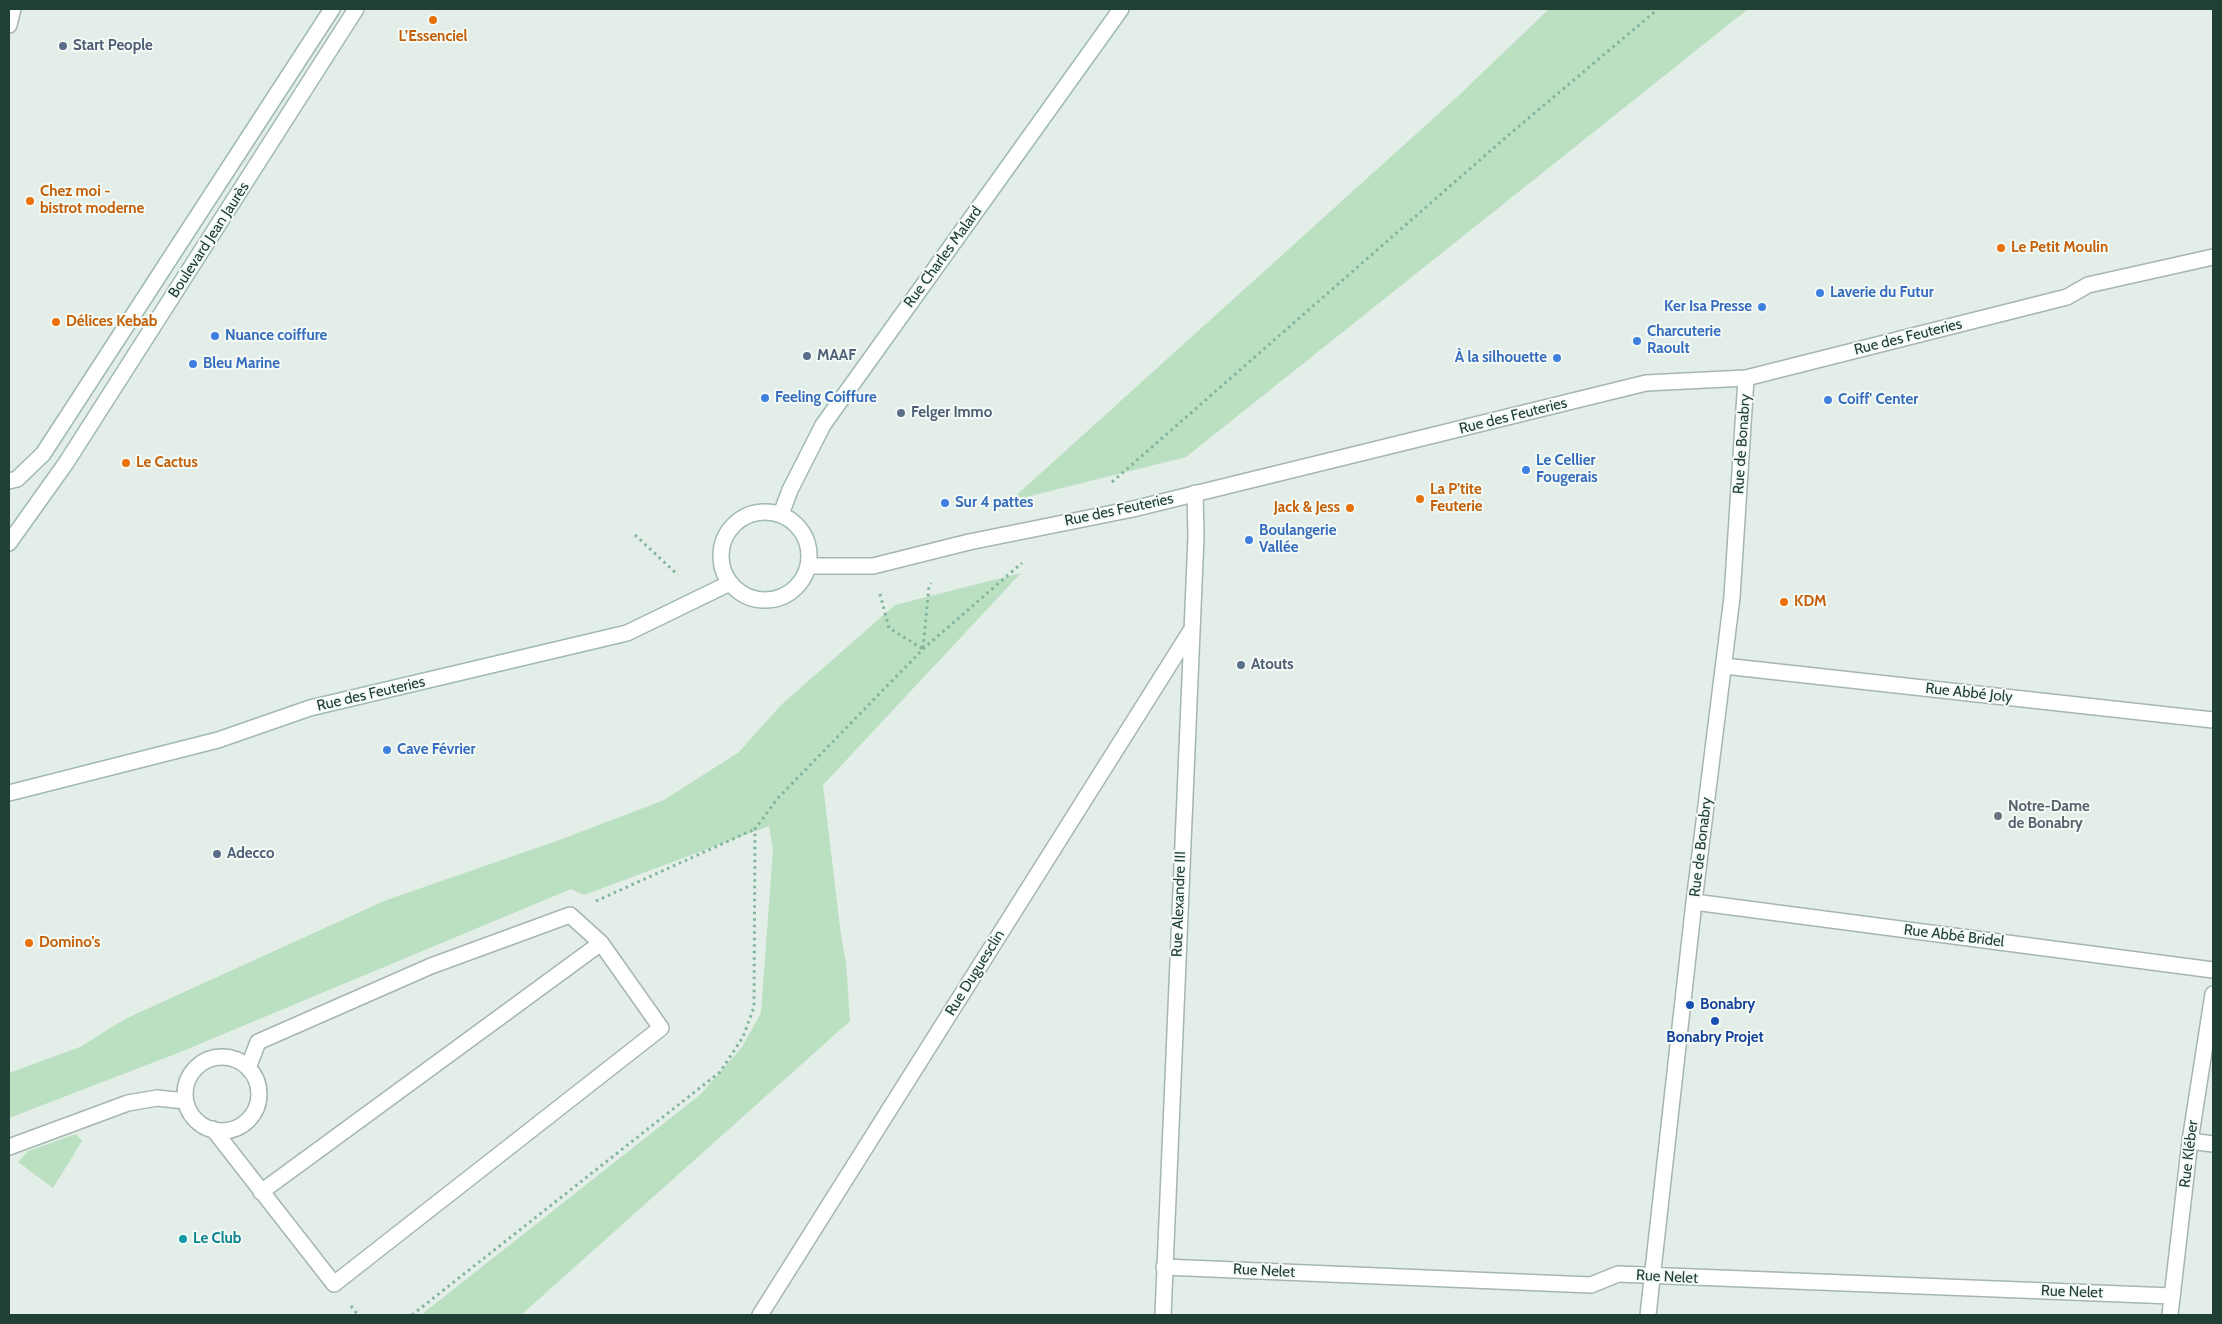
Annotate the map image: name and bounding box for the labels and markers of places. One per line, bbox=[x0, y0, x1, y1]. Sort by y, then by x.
marker: L’Essenciel bbox=[427, 14, 439, 26]
place label: L’Essenciel bbox=[399, 28, 467, 46]
place label: Start People bbox=[73, 37, 153, 55]
marker: Start People bbox=[57, 40, 69, 52]
place label: Chez moi - bistrot moderne bbox=[40, 183, 144, 218]
marker: Chez moi - bistrot moderne bbox=[24, 195, 36, 207]
place label: Le Petit Moulin bbox=[2011, 239, 2108, 257]
marker: Le Petit Moulin bbox=[1995, 242, 2007, 254]
place label: Laverie du Futur bbox=[1830, 284, 1934, 302]
marker: Laverie du Futur bbox=[1814, 287, 1826, 299]
place label: Ker Isa Presse bbox=[1664, 298, 1752, 316]
marker: Ker Isa Presse bbox=[1756, 301, 1768, 313]
place label: Délices Kebab bbox=[66, 313, 157, 331]
marker: Délices Kebab bbox=[50, 316, 62, 328]
place label: Charcuterie Raoult bbox=[1647, 323, 1721, 358]
place label: Nuance coiffure bbox=[225, 327, 327, 345]
marker: Nuance coiffure bbox=[209, 330, 221, 342]
marker: Charcuterie Raoult bbox=[1631, 335, 1643, 347]
place label: MAAF bbox=[817, 347, 856, 365]
place label: À la silhouette bbox=[1455, 349, 1547, 367]
marker: MAAF bbox=[801, 350, 813, 362]
marker: À la silhouette bbox=[1551, 352, 1563, 364]
place label: Bleu Marine bbox=[203, 355, 280, 373]
marker: Bleu Marine bbox=[187, 358, 199, 370]
place label: Feeling Coiffure bbox=[775, 389, 877, 407]
place label: Coiff' Center bbox=[1838, 391, 1918, 409]
marker: Feeling Coiffure bbox=[759, 392, 771, 404]
marker: Coiff' Center bbox=[1822, 394, 1834, 406]
place label: Felger Immo bbox=[911, 404, 992, 422]
marker: Felger Immo bbox=[895, 407, 907, 419]
place label: Le Cellier Fougerais bbox=[1536, 452, 1598, 487]
place label: Le Cactus bbox=[136, 454, 198, 472]
marker: Le Cactus bbox=[120, 457, 132, 469]
marker: Le Cellier Fougerais bbox=[1520, 464, 1532, 476]
place label: La P'tite Feuterie bbox=[1430, 481, 1483, 516]
marker: La P'tite Feuterie bbox=[1414, 493, 1426, 505]
place label: Sur 4 pattes bbox=[955, 494, 1033, 512]
marker: Sur 4 pattes bbox=[939, 497, 951, 509]
place label: Jack & Jess bbox=[1274, 499, 1340, 517]
marker: Jack & Jess bbox=[1344, 502, 1356, 514]
place label: Boulangerie Vallée bbox=[1259, 522, 1336, 557]
marker: Boulangerie Vallée bbox=[1243, 534, 1255, 546]
place label: KDM bbox=[1794, 593, 1827, 611]
marker: KDM bbox=[1778, 596, 1790, 608]
place label: Atouts bbox=[1251, 656, 1294, 674]
marker: Atouts bbox=[1235, 659, 1247, 671]
place label: Cave Février bbox=[397, 741, 475, 759]
marker: Cave Février bbox=[381, 744, 393, 756]
place label: Notre-Dame de Bonabry bbox=[2008, 798, 2090, 833]
marker: Notre-Dame de Bonabry bbox=[1992, 810, 2004, 822]
place label: Adecco bbox=[227, 845, 275, 863]
marker: Adecco bbox=[211, 848, 223, 860]
place label: Domino's bbox=[39, 934, 100, 952]
marker: Domino's bbox=[23, 937, 35, 949]
place label: Bonabry bbox=[1700, 996, 1755, 1014]
marker: Bonabry bbox=[1684, 999, 1696, 1011]
marker: Bonabry Projet bbox=[1709, 1015, 1721, 1027]
place label: Bonabry Projet bbox=[1666, 1029, 1764, 1047]
place label: Le Club bbox=[193, 1230, 241, 1248]
marker: Le Club bbox=[177, 1233, 189, 1245]

